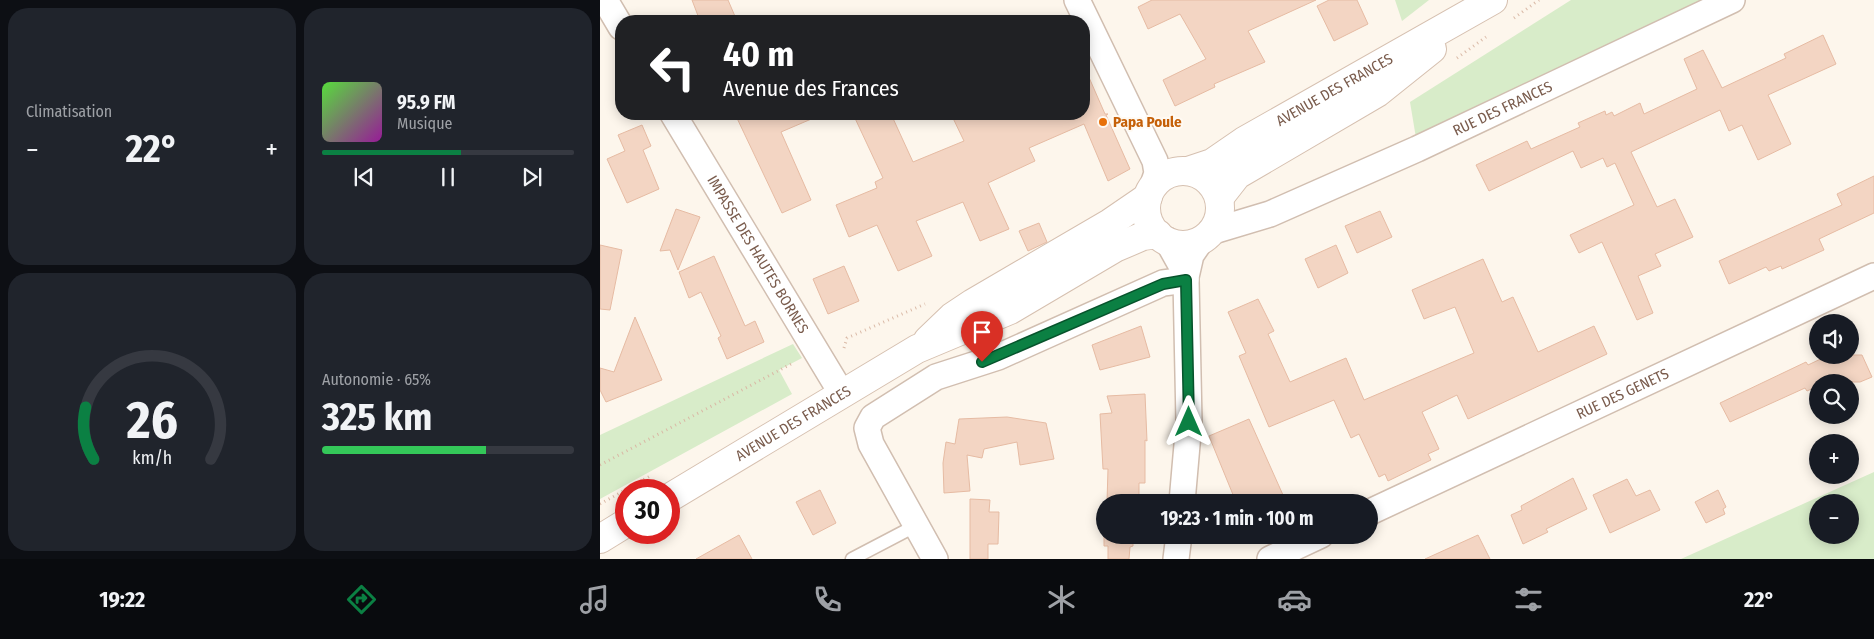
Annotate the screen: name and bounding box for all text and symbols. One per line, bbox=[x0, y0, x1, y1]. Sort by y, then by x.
text: 40 m bbox=[723, 33, 794, 75]
icon: left bbox=[640, 35, 705, 100]
street label: AVENUE DES FRANCES bbox=[1273, 50, 1396, 130]
text: Avenue des Frances bbox=[723, 75, 899, 102]
street label: RUE DES FRANCES bbox=[1450, 77, 1555, 140]
text: 95.9 FM bbox=[397, 91, 455, 114]
text: Climatisation bbox=[26, 102, 112, 121]
place label: Papa Poule bbox=[1113, 113, 1182, 131]
text: Musique bbox=[397, 114, 452, 133]
marker: Papa Poule bbox=[1097, 116, 1109, 128]
text: 22° bbox=[125, 126, 178, 172]
text: − bbox=[26, 133, 39, 166]
text: + bbox=[265, 133, 278, 166]
icon: previous bbox=[350, 163, 378, 191]
icon: pause bbox=[434, 163, 462, 191]
icon: next bbox=[518, 163, 546, 191]
street label: IMPASSE DES HAUTES BORNES bbox=[703, 172, 812, 337]
pin bbox=[961, 311, 1003, 362]
map controls bbox=[1809, 314, 1859, 544]
button: sound bbox=[1809, 314, 1859, 364]
icon: arrive bbox=[968, 318, 996, 346]
street label: RUE DES GENETS bbox=[1574, 364, 1672, 423]
text: Autonomie · 65% bbox=[322, 370, 431, 389]
button: search bbox=[1809, 374, 1859, 424]
street label: AVENUE DES FRANCES bbox=[732, 382, 854, 465]
text: 26 bbox=[125, 389, 178, 452]
text: 325 km bbox=[322, 394, 432, 440]
position arrow bbox=[1162, 395, 1214, 447]
button: + bbox=[1809, 434, 1859, 484]
text: km/h bbox=[132, 447, 172, 469]
speed limit sign: 30 bbox=[615, 479, 680, 544]
button: − bbox=[1809, 494, 1859, 544]
text: 19:23 · 1 min · 100 m bbox=[1160, 507, 1314, 530]
icon: directions bbox=[344, 582, 379, 617]
icon: music bbox=[577, 582, 612, 617]
icon: phone bbox=[810, 582, 845, 617]
icon: climate bbox=[1044, 582, 1079, 617]
icon: car bbox=[1277, 582, 1312, 617]
icon: filters bbox=[1511, 582, 1546, 617]
text: 19:22 bbox=[99, 586, 145, 613]
text: 22° bbox=[1744, 586, 1775, 613]

